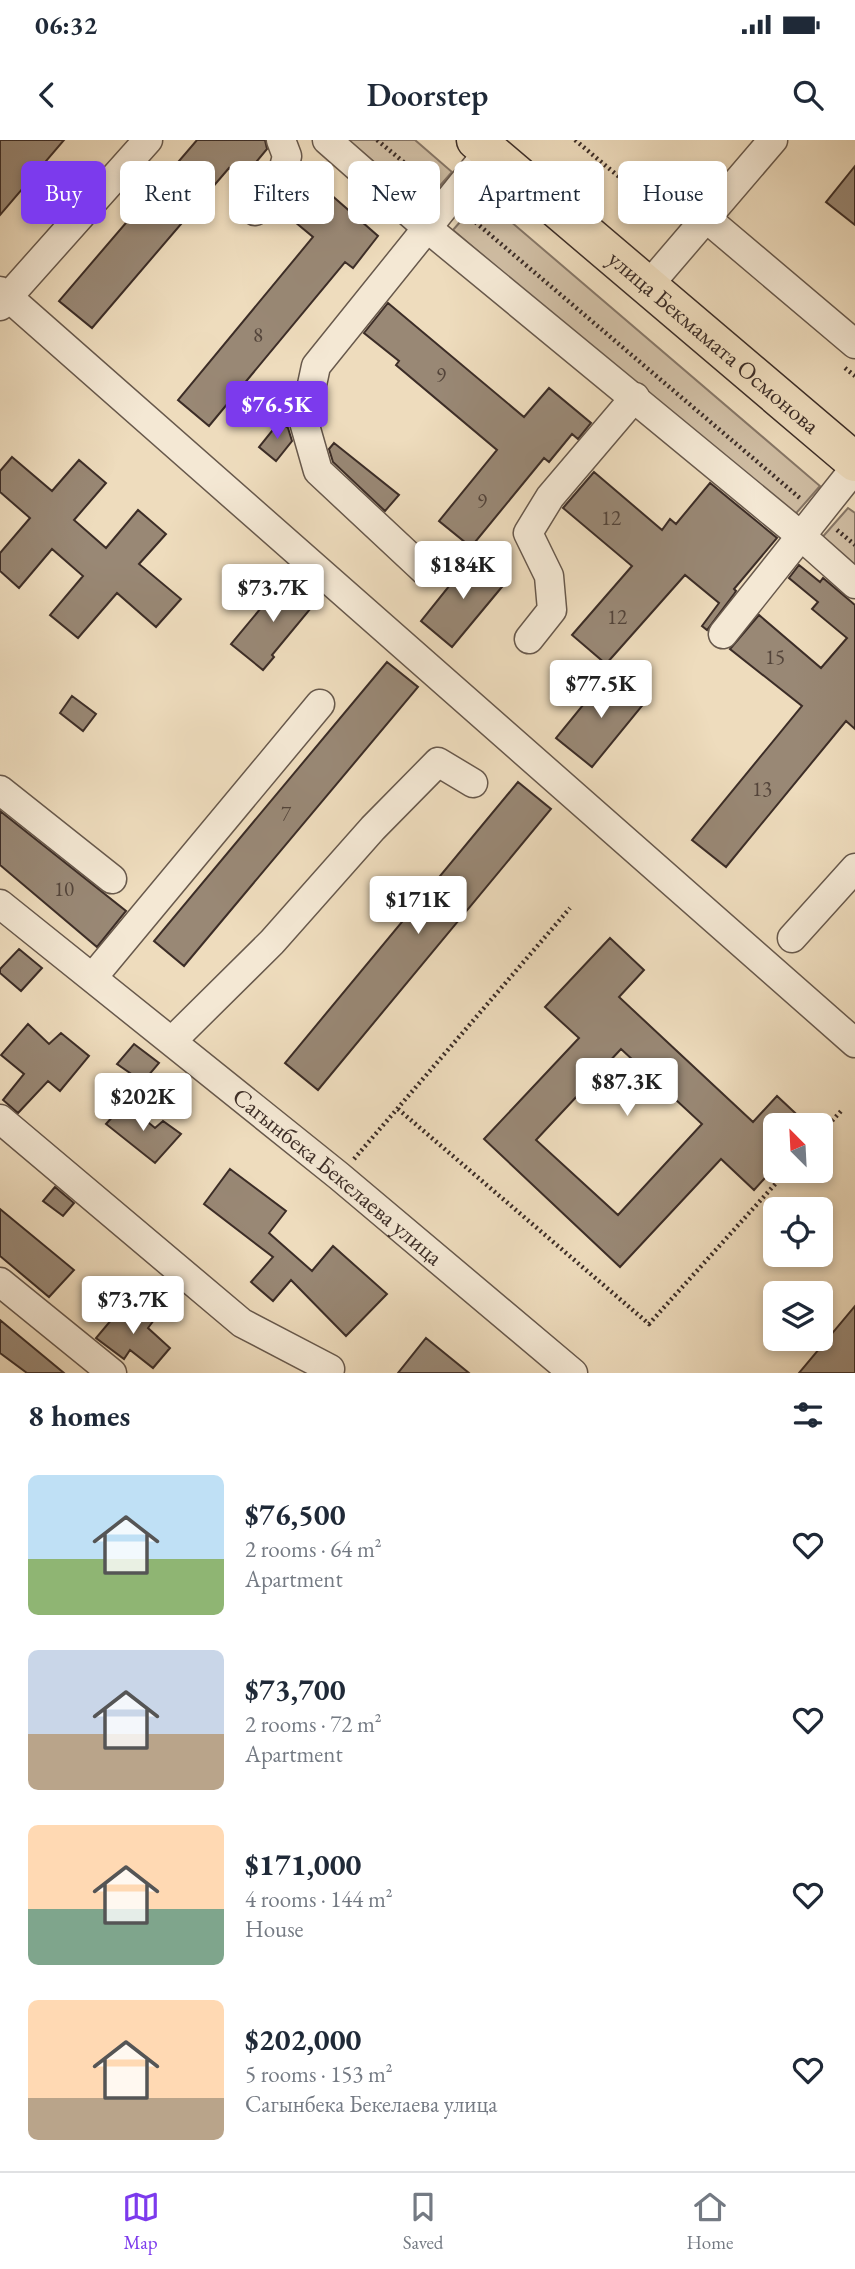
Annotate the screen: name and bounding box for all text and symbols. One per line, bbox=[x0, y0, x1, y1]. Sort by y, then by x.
text: 06:32 bbox=[35, 8, 97, 42]
text: Doorstep bbox=[367, 74, 488, 116]
icon: back bbox=[28, 76, 66, 114]
icon: search bbox=[789, 76, 827, 114]
chip: Buy bbox=[21, 161, 106, 224]
chip: Rent bbox=[120, 161, 215, 224]
chip: Filters bbox=[229, 161, 334, 224]
chip: New bbox=[348, 161, 440, 224]
chip: Apartment bbox=[454, 161, 604, 224]
chip: House bbox=[618, 161, 727, 224]
street label: улица Бекмамата Осмонова bbox=[602, 243, 827, 441]
house number: 8 bbox=[253, 321, 263, 348]
house number: 9 bbox=[436, 361, 446, 388]
pin: $76.5K bbox=[220, 382, 334, 441]
text: $76.5K bbox=[242, 389, 312, 419]
house number: 9 bbox=[477, 487, 487, 514]
house number: 12 bbox=[601, 504, 621, 531]
pin: $184K bbox=[414, 542, 512, 601]
text: $184K bbox=[431, 549, 495, 579]
pin: $73.7K bbox=[216, 564, 330, 624]
text: $73.7K bbox=[238, 572, 308, 602]
house number: 12 bbox=[607, 603, 627, 630]
house number: 15 bbox=[765, 643, 785, 670]
pin: $77.5K bbox=[544, 660, 658, 720]
text: $77.5K bbox=[566, 668, 636, 698]
house number: 13 bbox=[752, 775, 772, 802]
house number: 7 bbox=[281, 800, 292, 827]
house number: 10 bbox=[54, 875, 74, 902]
pin: $171K bbox=[369, 876, 467, 936]
text: $171K bbox=[386, 884, 450, 914]
pin: $87.3K bbox=[570, 1058, 684, 1118]
text: $87.3K bbox=[592, 1066, 662, 1096]
pin: $202K bbox=[94, 1074, 192, 1133]
text: $202K bbox=[111, 1081, 175, 1111]
street label: Сагынбека Бекелаева улица bbox=[226, 1081, 450, 1272]
north arrow bbox=[763, 1113, 833, 1183]
map controls bbox=[763, 1113, 833, 1351]
button: locate bbox=[763, 1197, 833, 1267]
pin: $73.7K bbox=[76, 1276, 190, 1336]
button: layers bbox=[763, 1281, 833, 1351]
text: $73.7K bbox=[98, 1284, 168, 1314]
text: 8 homes bbox=[28, 1396, 130, 1435]
icon: filters bbox=[789, 1396, 827, 1434]
text: $76,500 bbox=[245, 1495, 346, 1534]
icon: home bbox=[84, 1503, 168, 1587]
icon: heart bbox=[789, 1526, 827, 1564]
text: 2 rooms · 64 m² bbox=[245, 1534, 382, 1564]
text: Apartment bbox=[245, 1564, 343, 1594]
text: $73,700 bbox=[245, 1670, 346, 1709]
icon: home bbox=[84, 1678, 168, 1762]
icon: heart bbox=[789, 1701, 827, 1739]
text: 2 rooms · 72 m² bbox=[245, 1709, 382, 1739]
text: Apartment bbox=[245, 1739, 343, 1769]
text: $171,000 bbox=[245, 1845, 361, 1884]
icon: home bbox=[84, 1853, 168, 1937]
icon: heart bbox=[789, 1876, 827, 1914]
text: 4 rooms · 144 m² bbox=[245, 1884, 393, 1914]
text: House bbox=[245, 1914, 304, 1944]
text: $202,000 bbox=[245, 2020, 361, 2059]
icon: home bbox=[84, 2028, 168, 2112]
icon: heart bbox=[789, 2051, 827, 2089]
text: 5 rooms · 153 m² bbox=[245, 2059, 393, 2089]
text: Сагынбека Бекелаева улица bbox=[245, 2089, 497, 2119]
tab: Map bbox=[122, 2188, 160, 2255]
tab: Saved bbox=[403, 2188, 443, 2255]
tab: Home bbox=[686, 2188, 733, 2255]

